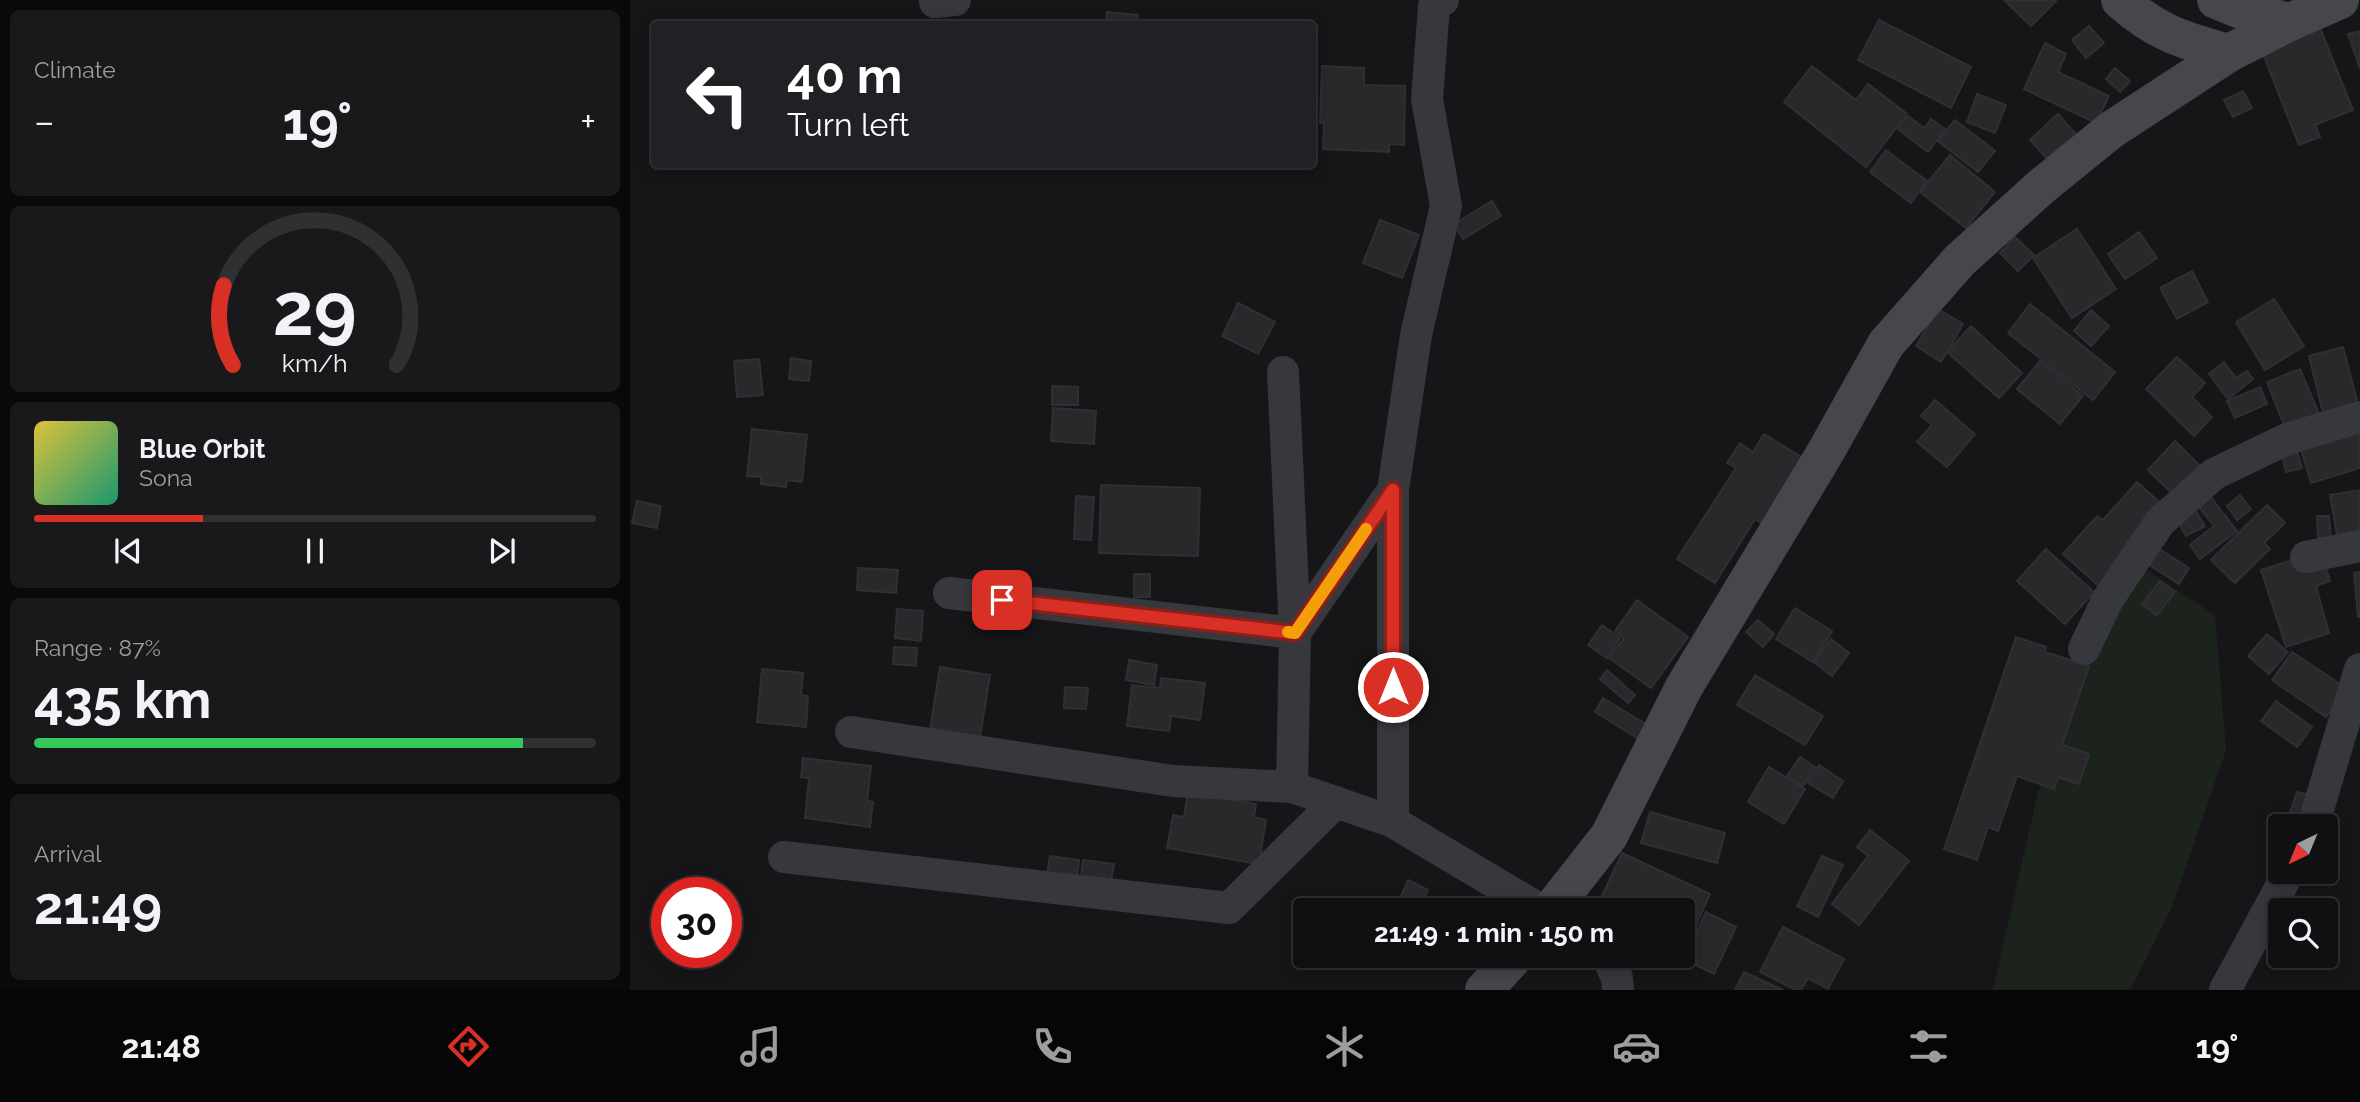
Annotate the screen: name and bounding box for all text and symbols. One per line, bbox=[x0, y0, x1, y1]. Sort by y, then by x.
text: 40 m bbox=[787, 47, 902, 104]
icon: left bbox=[672, 49, 763, 140]
text: Climate bbox=[34, 56, 116, 83]
text: 19° bbox=[283, 91, 352, 152]
text: − bbox=[34, 99, 54, 144]
text: + bbox=[580, 99, 596, 144]
text: Turn left bbox=[787, 106, 909, 143]
text: 29 bbox=[273, 267, 357, 352]
text: km/h bbox=[282, 348, 348, 378]
text: Blue Orbit bbox=[139, 434, 266, 464]
text: Sona bbox=[139, 464, 193, 491]
icon: previous bbox=[109, 532, 147, 570]
icon: pause bbox=[296, 532, 334, 570]
icon: next bbox=[483, 532, 521, 570]
pin bbox=[972, 570, 1032, 630]
icon: arrive bbox=[983, 581, 1021, 619]
text: Range · 87% bbox=[34, 634, 161, 661]
position arrow bbox=[1356, 650, 1430, 724]
text: 435 km bbox=[34, 669, 211, 730]
north arrow bbox=[2268, 814, 2338, 884]
map controls bbox=[2268, 814, 2338, 968]
text: Arrival bbox=[34, 840, 101, 867]
text: 21:49 bbox=[34, 875, 162, 936]
speed limit sign: 30 bbox=[651, 877, 742, 968]
button: search bbox=[2268, 898, 2338, 968]
text: 21:49 · 1 min · 150 m bbox=[1374, 918, 1614, 948]
icon: directions bbox=[444, 1022, 493, 1071]
icon: music bbox=[736, 1022, 785, 1071]
icon: phone bbox=[1028, 1022, 1077, 1071]
icon: climate bbox=[1320, 1022, 1369, 1071]
icon: car bbox=[1612, 1022, 1661, 1071]
icon: filters bbox=[1904, 1022, 1953, 1071]
text: 21:48 bbox=[121, 1028, 201, 1065]
text: 19° bbox=[2196, 1028, 2238, 1065]

